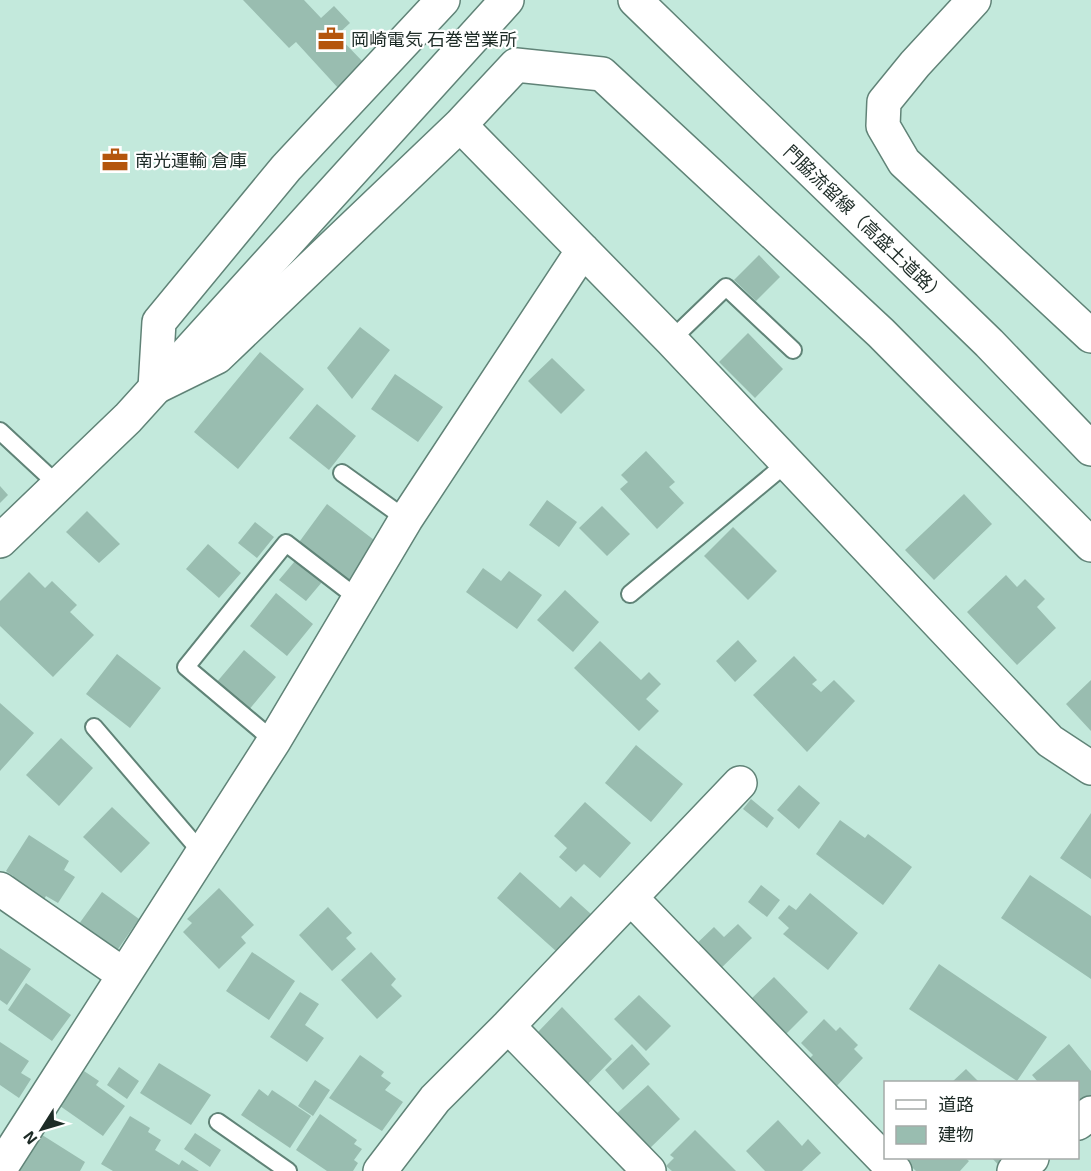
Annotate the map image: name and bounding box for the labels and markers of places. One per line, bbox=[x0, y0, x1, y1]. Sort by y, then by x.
office icon: 岡崎電気 石巻営業所 bbox=[316, 24, 346, 54]
place label: 岡崎電気 石巻営業所 bbox=[351, 28, 517, 50]
office icon: 南光運輸 倉庫 bbox=[100, 145, 130, 175]
place label: 南光運輸 倉庫 bbox=[135, 149, 247, 171]

